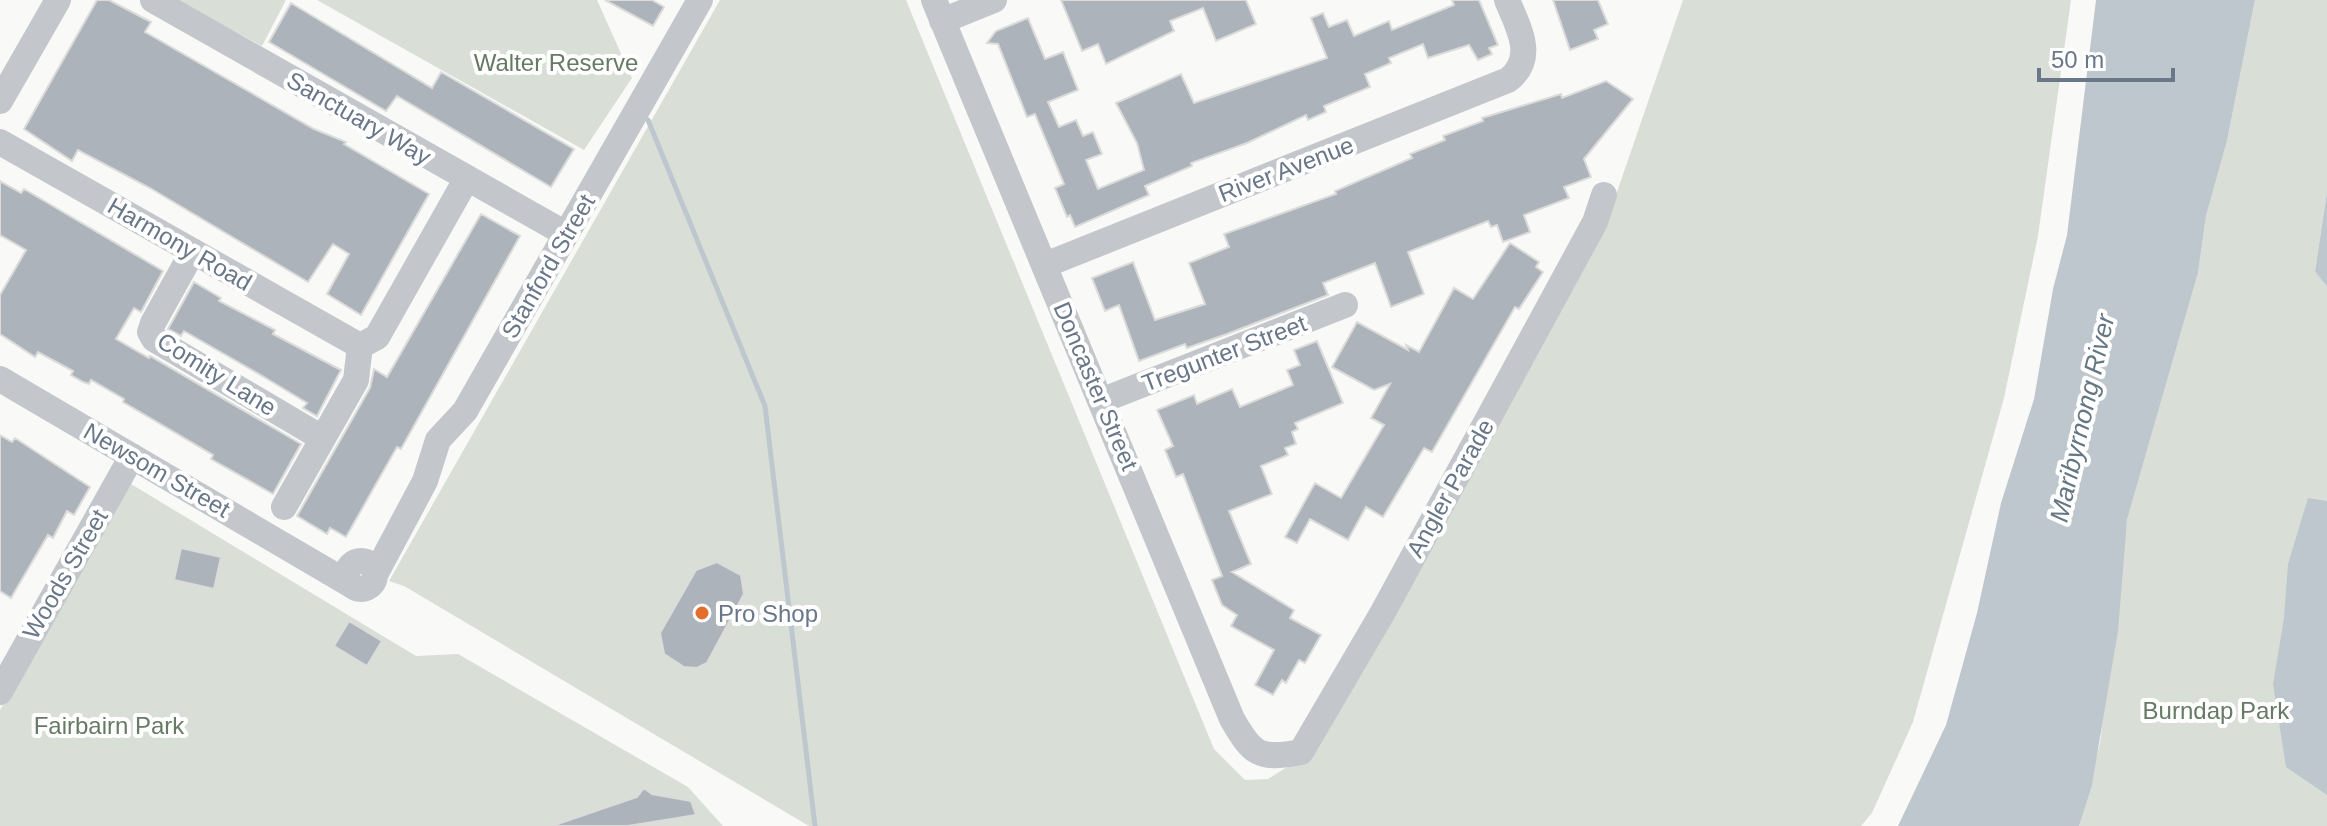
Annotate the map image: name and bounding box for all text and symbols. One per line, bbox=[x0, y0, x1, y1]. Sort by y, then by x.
scale bar bbox=[2039, 32, 2173, 82]
text: 50 m bbox=[2051, 46, 2104, 73]
park label: Walter Reserve bbox=[474, 49, 638, 76]
street label: Sanctuary Way bbox=[282, 66, 436, 170]
street label: River Avenue bbox=[1215, 131, 1357, 207]
street label: Stanford Street bbox=[496, 189, 600, 343]
street label: Harmony Road bbox=[103, 192, 257, 296]
street label: Doncaster Street bbox=[1048, 298, 1144, 474]
street label: Tregunter Street bbox=[1138, 309, 1310, 397]
water label: Maribyrnong River bbox=[2043, 310, 2121, 525]
street label: Comity Lane bbox=[153, 327, 281, 421]
street label: Angler Parade bbox=[1401, 414, 1499, 562]
street label: Newsom Street bbox=[79, 417, 235, 523]
street label: Woods Street bbox=[17, 504, 113, 644]
place label: Pro Shop bbox=[718, 600, 818, 627]
marker: Pro Shop bbox=[693, 604, 711, 622]
park label: Burndap Park bbox=[2143, 697, 2290, 724]
park label: Fairbairn Park bbox=[34, 712, 185, 739]

